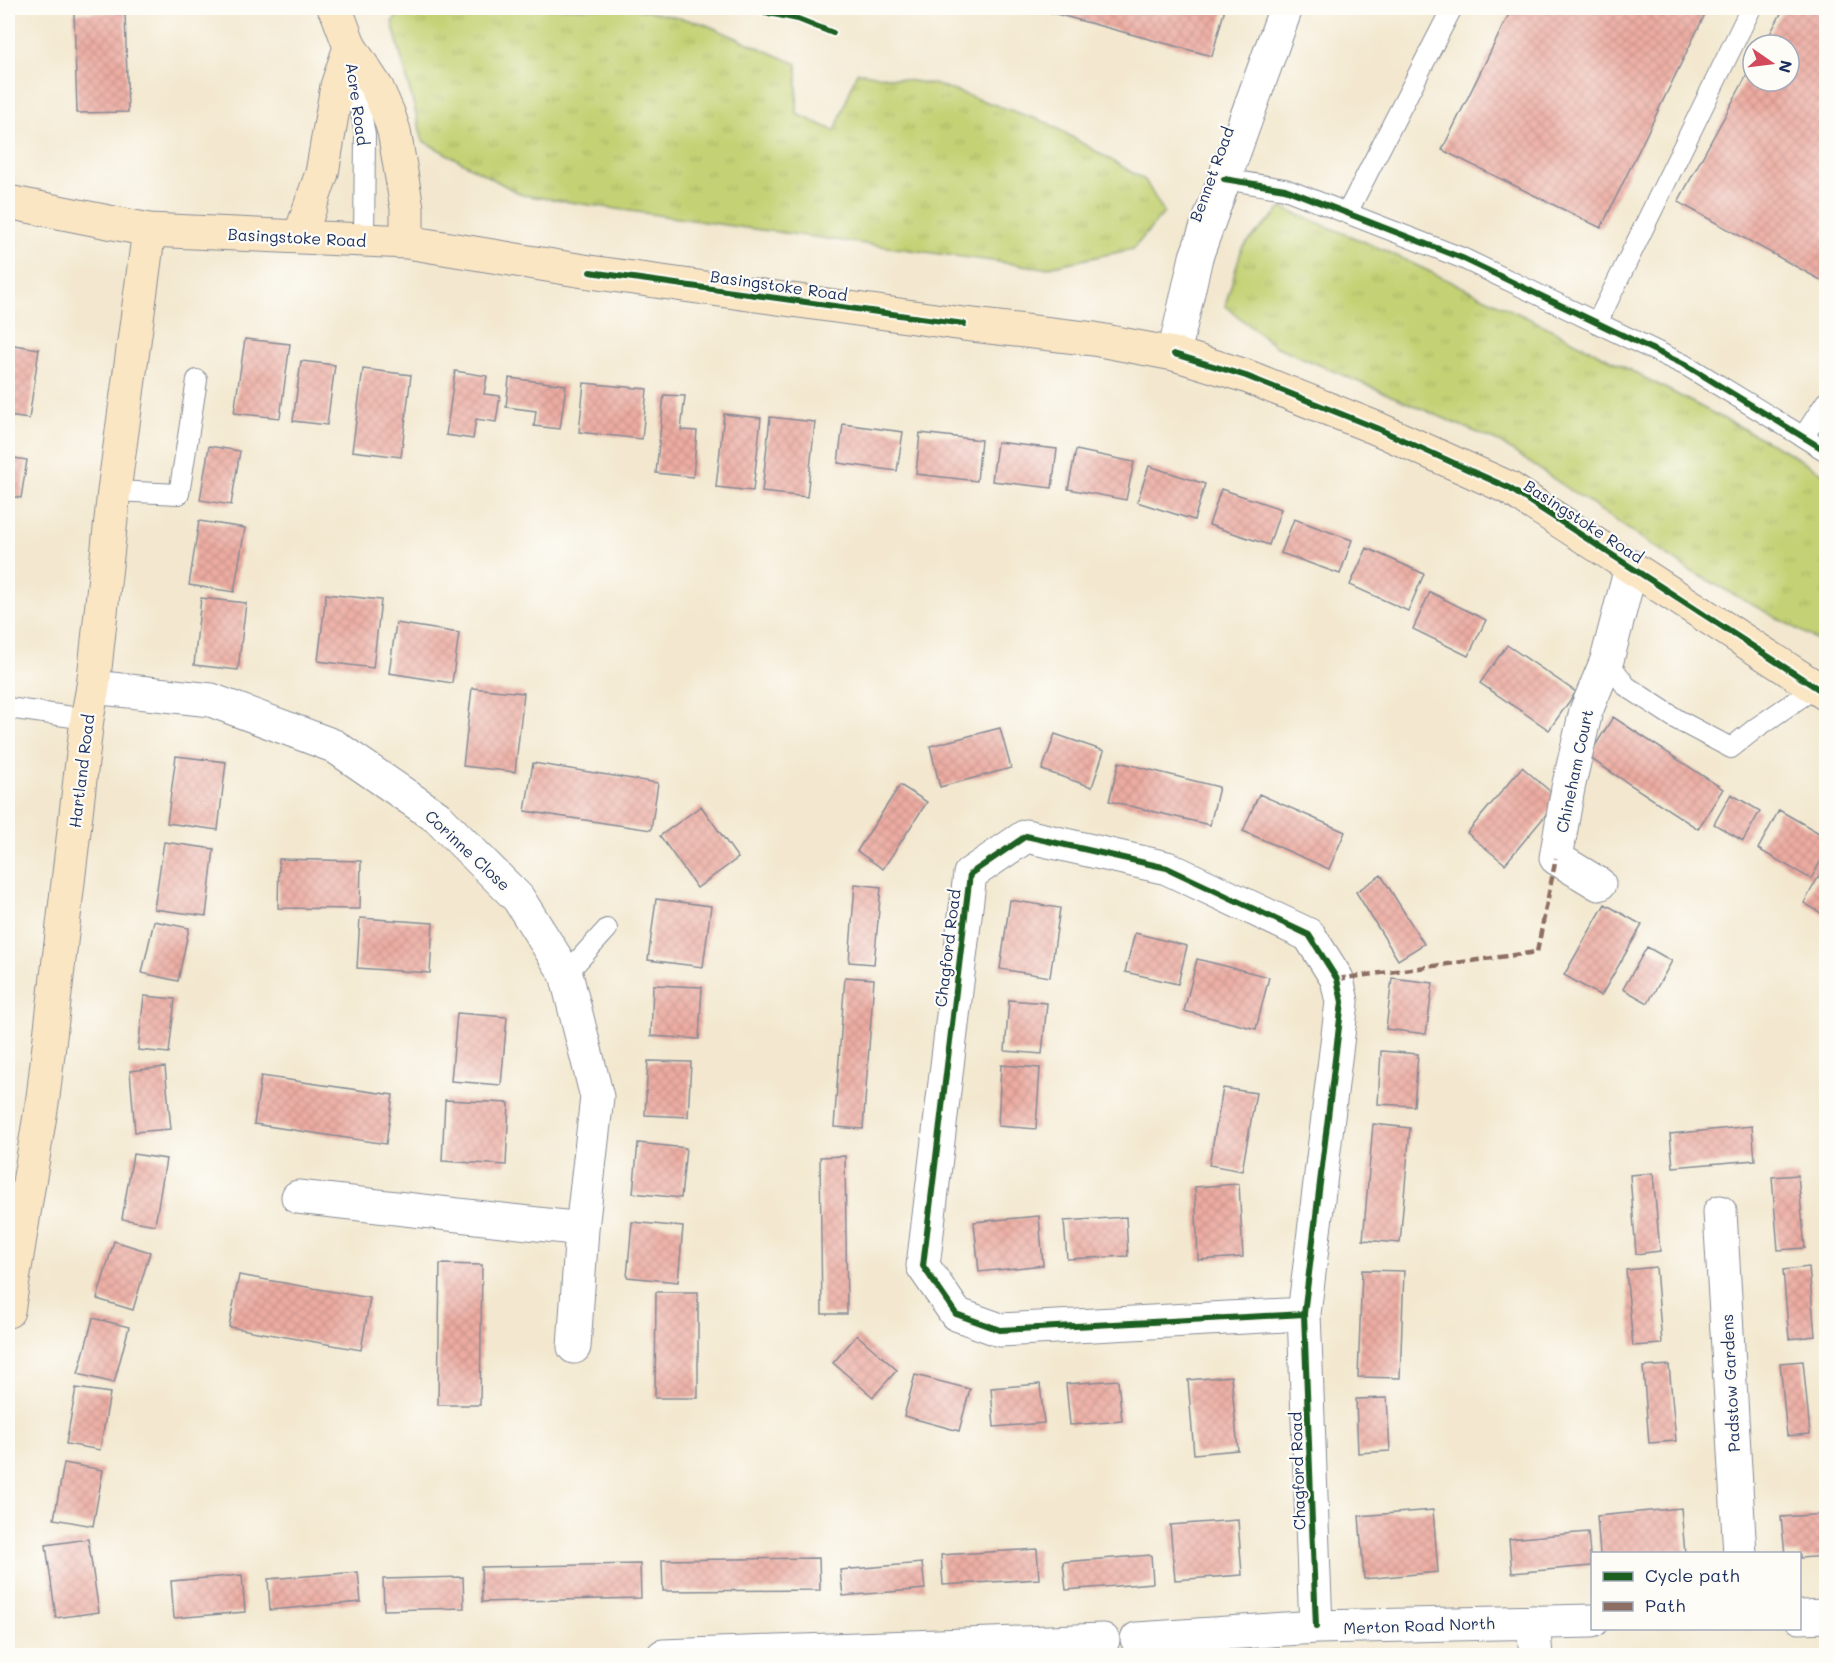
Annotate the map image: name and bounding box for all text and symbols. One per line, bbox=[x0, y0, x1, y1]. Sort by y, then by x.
north arrow bbox=[1741, 33, 1801, 93]
text: N bbox=[1774, 58, 1798, 75]
street label: Acre Road bbox=[342, 61, 374, 147]
street label: Bennet Road bbox=[1184, 124, 1238, 224]
street label: Basingstoke Road bbox=[227, 223, 367, 251]
street label: Basingstoke Road bbox=[709, 265, 849, 305]
street label: Basingstoke Road bbox=[1520, 475, 1648, 567]
street label: Chineham Court bbox=[1551, 707, 1597, 835]
street label: Hartland Road bbox=[64, 713, 98, 829]
street label: Corinne Close bbox=[421, 805, 515, 895]
street label: Chagford Road bbox=[929, 888, 965, 1008]
street label: Padstow Gardens bbox=[1716, 1313, 1744, 1453]
street label: Chagford Road bbox=[1284, 1411, 1310, 1531]
legend bbox=[1591, 1552, 1801, 1630]
text: Cycle path bbox=[1645, 1563, 1740, 1587]
text: Path bbox=[1645, 1593, 1685, 1617]
street label: Merton Road North bbox=[1343, 1612, 1495, 1638]

